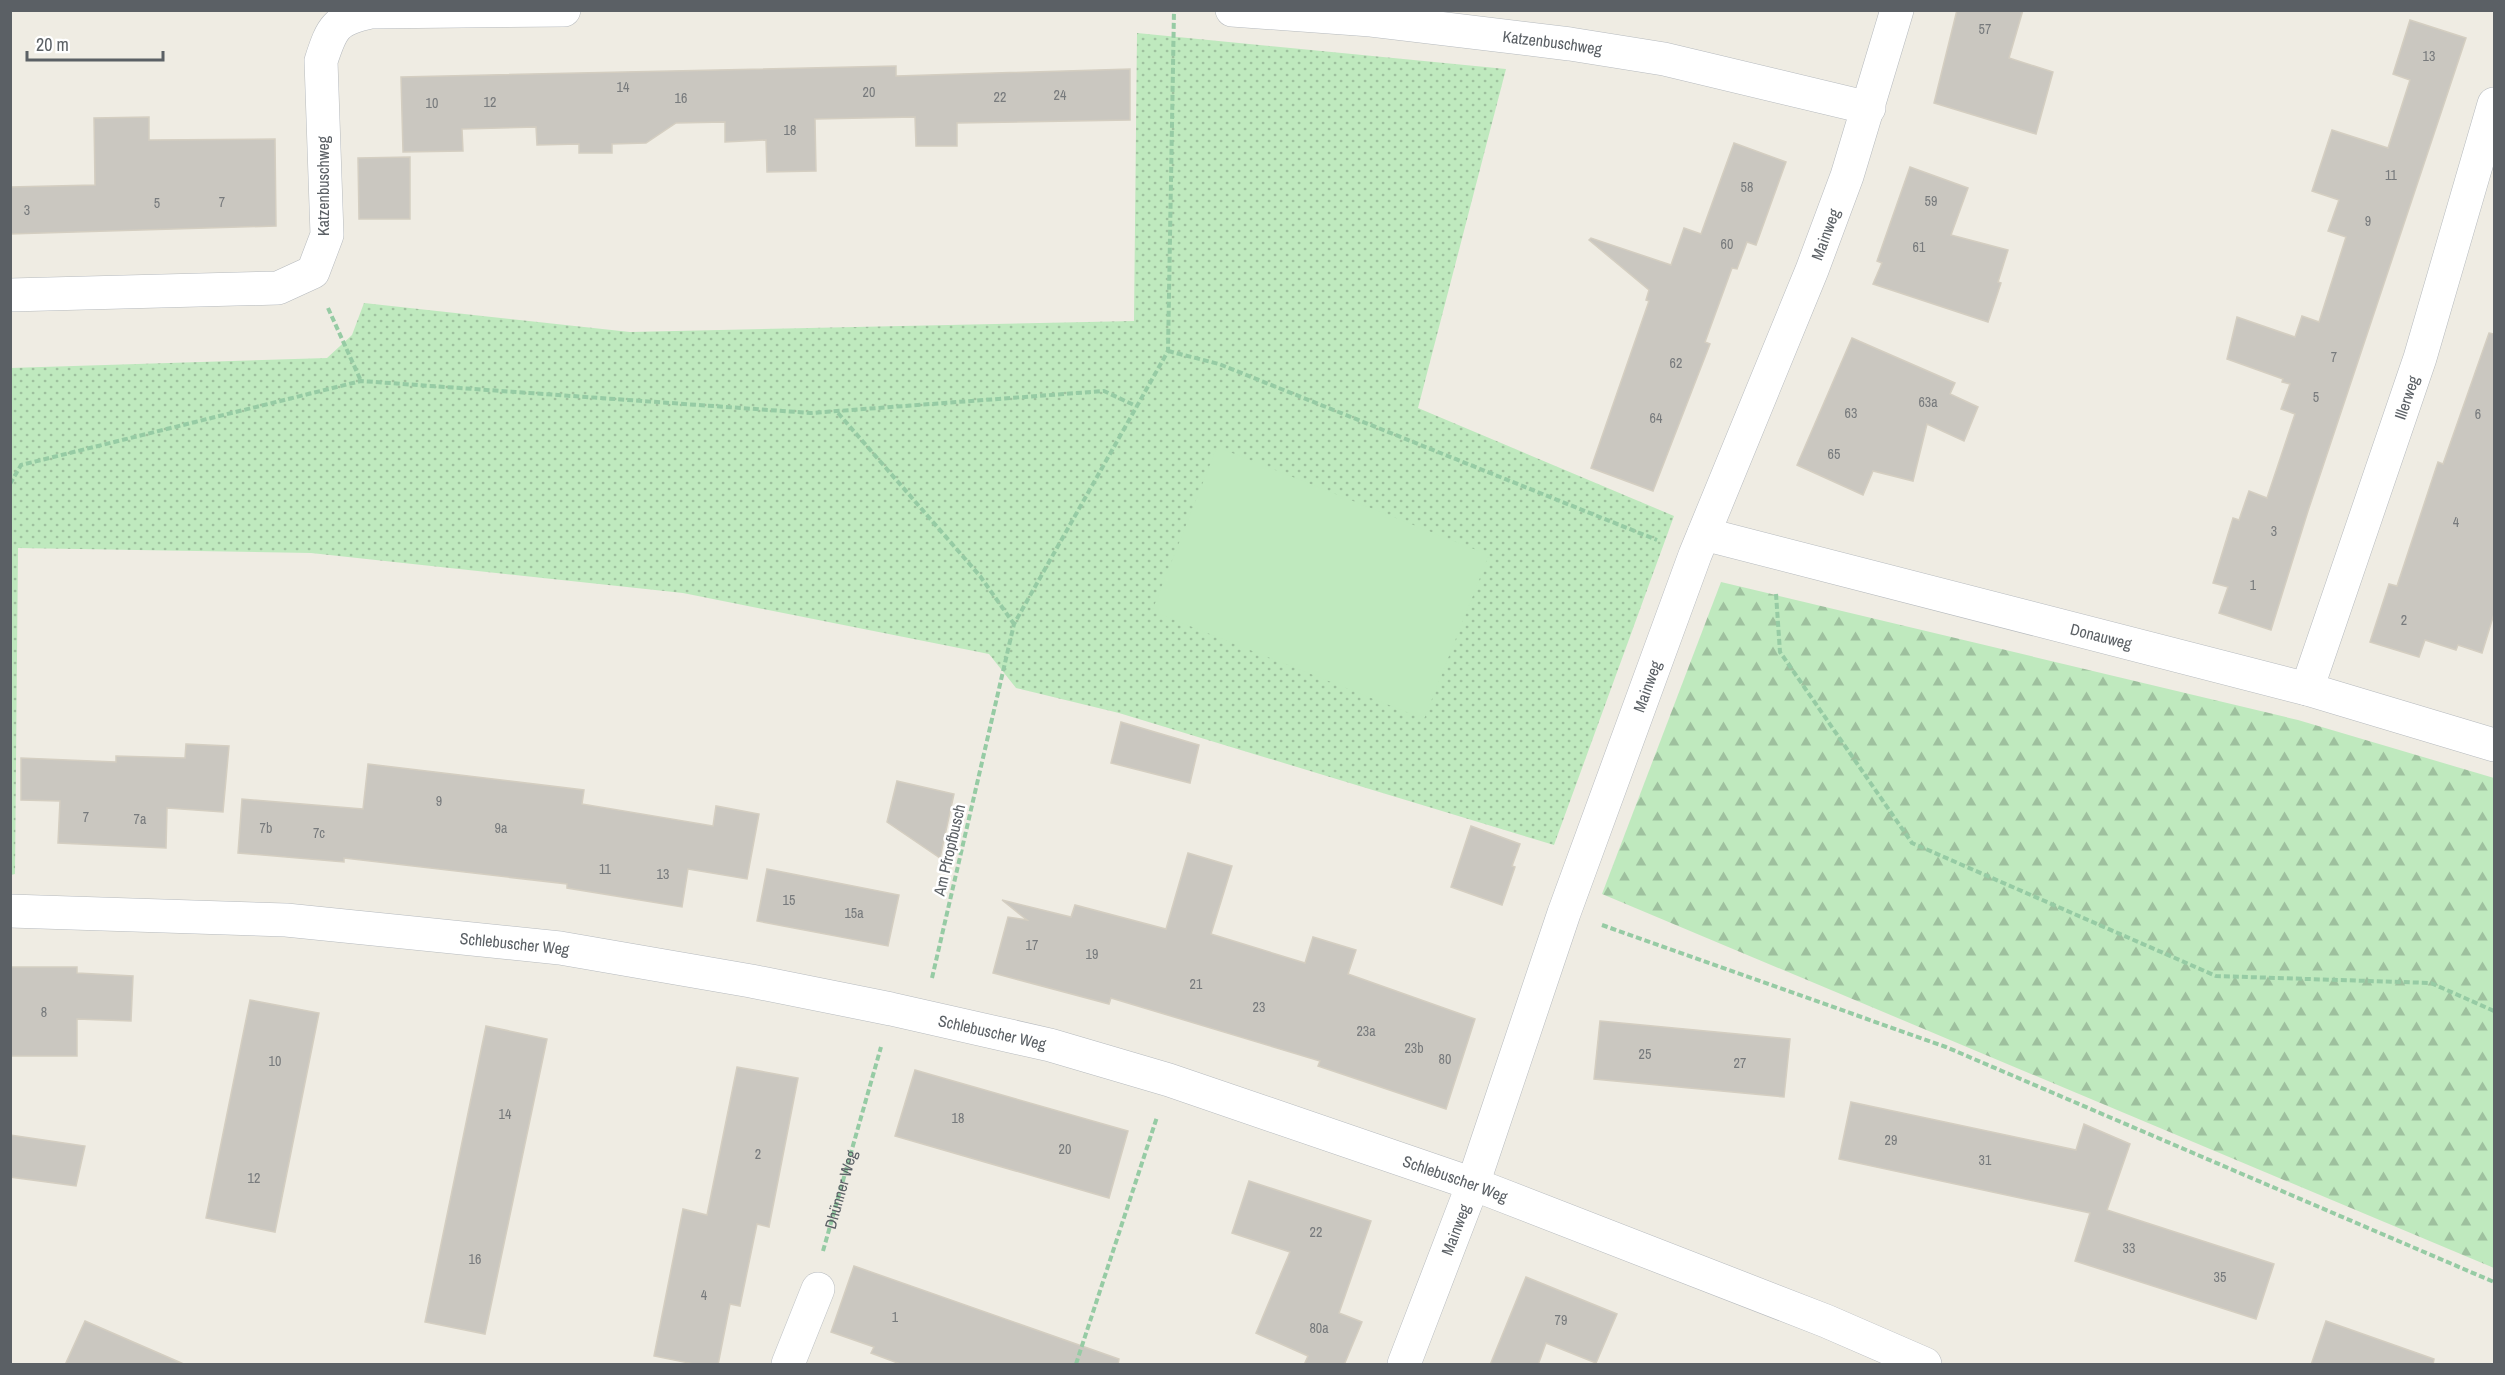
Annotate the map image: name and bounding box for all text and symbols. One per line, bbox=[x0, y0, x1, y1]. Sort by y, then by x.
house number: 57 bbox=[1979, 20, 1991, 38]
scale bar bbox=[27, 24, 164, 62]
street label: Katzenbuschweg bbox=[1501, 25, 1604, 60]
text: 20 m bbox=[36, 32, 69, 57]
house number: 13 bbox=[2423, 47, 2435, 65]
house number: 14 bbox=[617, 78, 630, 96]
house number: 20 bbox=[863, 83, 875, 101]
house number: 24 bbox=[1054, 86, 1067, 104]
house number: 22 bbox=[994, 88, 1006, 106]
house number: 16 bbox=[675, 89, 687, 107]
house number: 12 bbox=[484, 93, 496, 111]
house number: 10 bbox=[426, 94, 438, 112]
house number: 18 bbox=[784, 121, 796, 139]
street label: Katzenbuschweg bbox=[312, 135, 334, 236]
house number: 11 bbox=[2385, 166, 2398, 184]
house number: 58 bbox=[1741, 178, 1753, 196]
house number: 59 bbox=[1925, 192, 1937, 210]
house number: 7 bbox=[219, 193, 225, 211]
house number: 5 bbox=[154, 194, 160, 212]
house number: 3 bbox=[24, 201, 30, 219]
street label: Mainweg bbox=[1806, 205, 1845, 263]
house number: 9 bbox=[2365, 212, 2371, 230]
house number: 60 bbox=[1721, 235, 1733, 253]
house number: 61 bbox=[1913, 238, 1926, 256]
house number: 7 bbox=[2331, 348, 2337, 366]
house number: 62 bbox=[1670, 354, 1682, 372]
street label: Illerweg bbox=[2389, 372, 2424, 422]
house number: 5 bbox=[2313, 388, 2319, 406]
house number: 63a bbox=[1918, 393, 1938, 411]
house number: 63 bbox=[1845, 404, 1857, 422]
house number: 6 bbox=[2475, 405, 2481, 423]
house number: 64 bbox=[1650, 409, 1663, 427]
house number: 65 bbox=[1828, 445, 1840, 463]
house number: 4 bbox=[2453, 513, 2460, 531]
house number: 3 bbox=[2271, 522, 2277, 540]
house number: 1 bbox=[2250, 576, 2257, 594]
house number: 2 bbox=[2401, 611, 2407, 629]
street label: Donauweg bbox=[2068, 618, 2135, 655]
street label: Mainweg bbox=[1627, 657, 1667, 715]
house number: 9 bbox=[436, 792, 442, 810]
street label: Am Pfropfbusch bbox=[928, 802, 970, 899]
house number: 7 bbox=[83, 808, 89, 826]
house number: 7a bbox=[134, 810, 147, 828]
house number: 7b bbox=[260, 819, 272, 837]
house number: 9a bbox=[495, 819, 508, 837]
house number: 7c bbox=[313, 824, 325, 842]
house number: 11 bbox=[599, 860, 612, 878]
house number: 13 bbox=[657, 865, 669, 883]
house number: 15 bbox=[783, 891, 795, 909]
house number: 15a bbox=[844, 904, 864, 922]
street label: Schlebuscher Weg bbox=[459, 927, 572, 961]
house number: 17 bbox=[1026, 936, 1038, 954]
house number: 19 bbox=[1086, 945, 1098, 963]
house number: 21 bbox=[1190, 975, 1203, 993]
house number: 23 bbox=[1253, 998, 1265, 1016]
house number: 8 bbox=[41, 1003, 47, 1021]
street label: Schlebuscher Weg bbox=[936, 1009, 1049, 1055]
house number: 23a bbox=[1356, 1022, 1376, 1040]
house number: 23b bbox=[1404, 1039, 1424, 1057]
house number: 25 bbox=[1639, 1045, 1651, 1063]
house number: 80 bbox=[1439, 1050, 1451, 1068]
house number: 10 bbox=[269, 1052, 281, 1070]
house number: 27 bbox=[1734, 1054, 1746, 1072]
house number: 14 bbox=[499, 1105, 512, 1123]
house number: 18 bbox=[952, 1109, 964, 1127]
house number: 29 bbox=[1885, 1131, 1897, 1149]
house number: 20 bbox=[1059, 1140, 1071, 1158]
house number: 2 bbox=[755, 1145, 761, 1163]
street label: Dhünner Weg bbox=[819, 1147, 862, 1231]
street label: Schlebuscher Weg bbox=[1400, 1150, 1512, 1208]
house number: 31 bbox=[1979, 1151, 1992, 1169]
house number: 12 bbox=[248, 1169, 260, 1187]
street label: Mainweg bbox=[1436, 1200, 1476, 1258]
house number: 22 bbox=[1310, 1223, 1322, 1241]
house number: 33 bbox=[2123, 1239, 2135, 1257]
house number: 16 bbox=[469, 1250, 481, 1268]
house number: 35 bbox=[2214, 1268, 2226, 1286]
house number: 4 bbox=[701, 1286, 708, 1304]
house number: 1 bbox=[892, 1308, 899, 1326]
house number: 79 bbox=[1555, 1311, 1567, 1329]
house number: 80a bbox=[1309, 1319, 1329, 1337]

